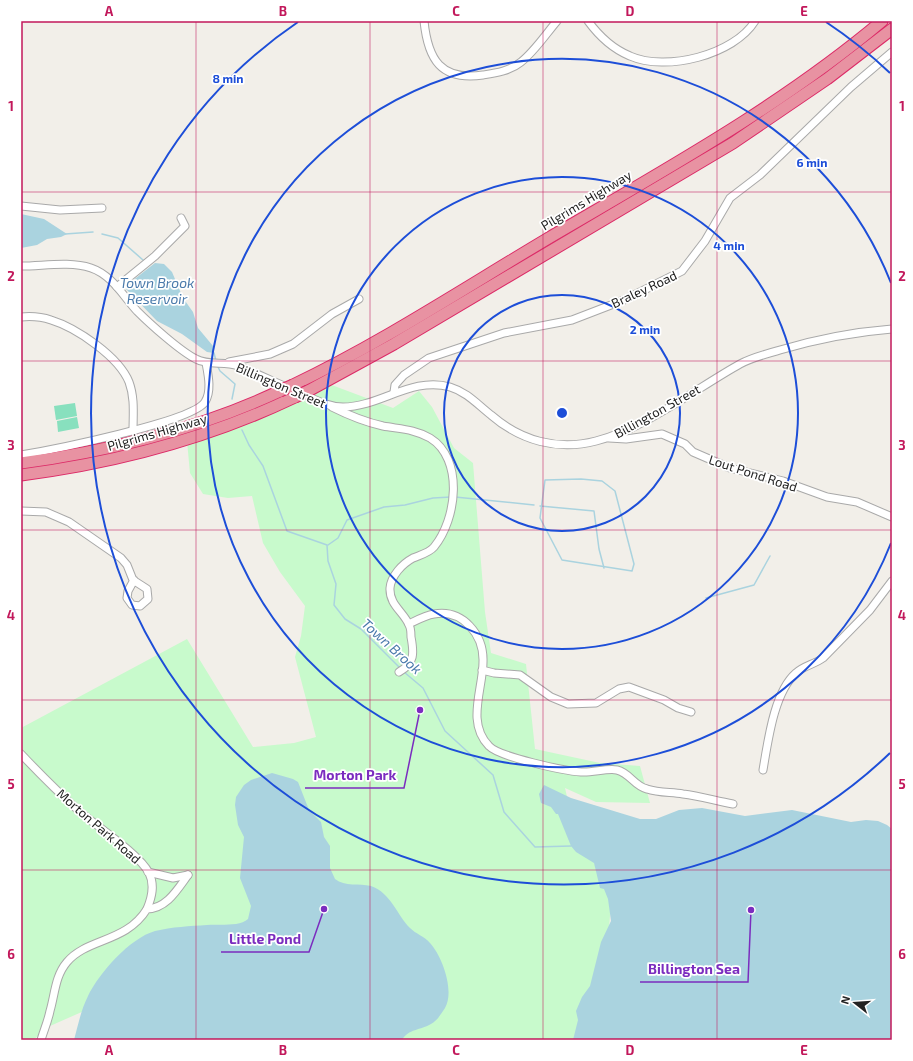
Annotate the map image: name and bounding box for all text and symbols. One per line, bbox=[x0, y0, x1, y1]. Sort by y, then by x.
text: A bbox=[105, 3, 114, 19]
text: B bbox=[279, 3, 287, 19]
text: C bbox=[452, 3, 460, 19]
text: D bbox=[626, 3, 635, 19]
text: E bbox=[800, 3, 808, 19]
text: 8 min bbox=[212, 71, 244, 85]
text: 1 bbox=[8, 98, 14, 114]
text: 1 bbox=[899, 98, 905, 114]
text: 6 min bbox=[797, 155, 827, 169]
street label: Pilgrims Highway bbox=[538, 167, 634, 233]
text: 4 min bbox=[713, 238, 745, 252]
street label: Braley Road bbox=[609, 267, 679, 311]
text: 2 bbox=[7, 268, 15, 284]
text: 2 bbox=[898, 268, 906, 284]
water label: Town Brook Reservoir bbox=[120, 274, 194, 307]
text: 2 min bbox=[630, 322, 660, 336]
street label: Billington Street bbox=[234, 359, 328, 411]
street label: Billington Street bbox=[611, 381, 703, 441]
centre of rings bbox=[555, 406, 569, 420]
street label: Pilgrims Highway bbox=[105, 410, 209, 454]
text: 3 bbox=[7, 437, 15, 453]
text: 3 bbox=[898, 437, 906, 453]
street label: Lout Pond Road bbox=[707, 451, 799, 495]
text: 4 bbox=[7, 607, 15, 623]
text: 4 bbox=[898, 607, 906, 623]
water label: Town Brook bbox=[359, 615, 425, 677]
callout: Morton Park bbox=[305, 762, 404, 788]
text: Morton Park bbox=[314, 766, 397, 783]
text: 5 bbox=[7, 776, 15, 792]
text: 5 bbox=[898, 776, 906, 792]
street label: Morton Park Road bbox=[54, 785, 144, 867]
callout: Little Pond bbox=[221, 926, 309, 952]
text: Little Pond bbox=[229, 930, 301, 947]
text: 6 bbox=[7, 946, 15, 962]
text: 6 bbox=[898, 946, 906, 962]
callout: Billington Sea bbox=[640, 956, 748, 982]
text: Billington Sea bbox=[648, 960, 740, 977]
north arrow bbox=[835, 983, 875, 1023]
text: N bbox=[838, 994, 852, 1006]
text: A bbox=[105, 1042, 114, 1058]
text: B bbox=[279, 1042, 287, 1058]
text: C bbox=[452, 1042, 460, 1058]
text: D bbox=[626, 1042, 635, 1058]
text: E bbox=[800, 1042, 808, 1058]

